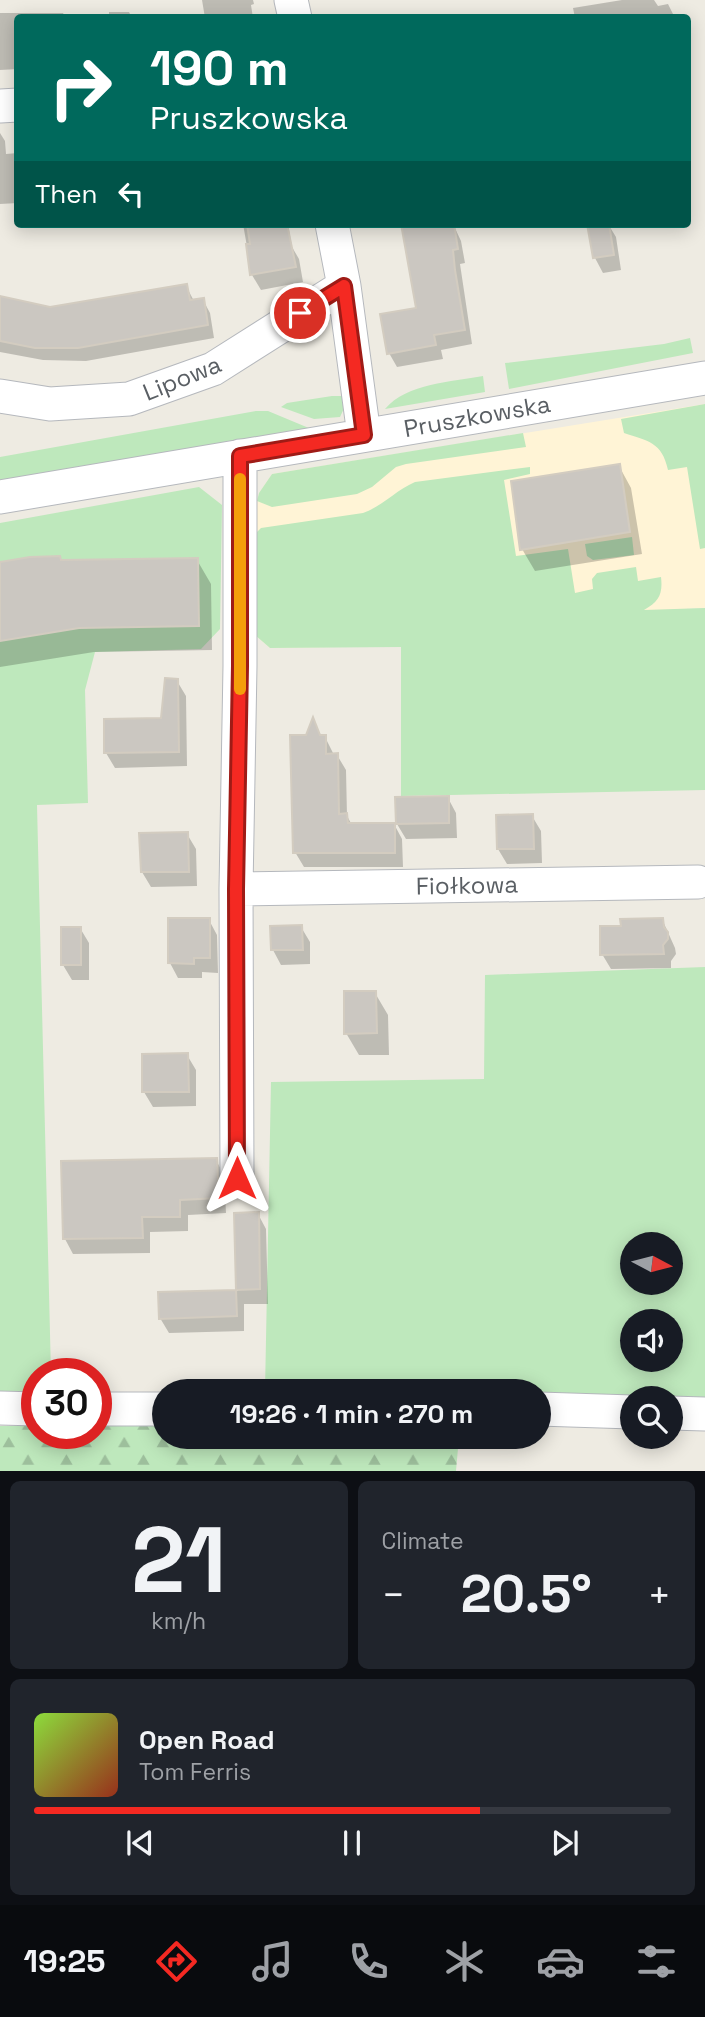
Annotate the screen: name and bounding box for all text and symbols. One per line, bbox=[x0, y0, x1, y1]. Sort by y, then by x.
text: 190 m bbox=[150, 37, 288, 99]
icon: right bbox=[35, 42, 126, 133]
text: Pruszkowska bbox=[150, 98, 348, 138]
icon: left bbox=[112, 175, 150, 213]
text: Then bbox=[35, 177, 98, 211]
pin bbox=[270, 283, 330, 343]
icon: arrive bbox=[281, 294, 319, 332]
street label: Lipowa bbox=[138, 348, 226, 408]
street label: Pruszkowska bbox=[401, 388, 553, 444]
street label: Fiołkowa bbox=[416, 869, 519, 901]
position arrow bbox=[200, 1141, 274, 1215]
north arrow bbox=[620, 1232, 682, 1295]
map controls bbox=[620, 1232, 683, 1449]
button: sound bbox=[620, 1309, 683, 1372]
speed limit sign: 30 bbox=[21, 1358, 112, 1449]
button: search bbox=[620, 1386, 683, 1449]
text: 19:26 · 1 min · 270 m bbox=[230, 1397, 473, 1431]
text: 21 bbox=[131, 1502, 226, 1619]
text: Climate bbox=[382, 1526, 464, 1556]
text: 20.5° bbox=[461, 1561, 592, 1627]
text: − bbox=[382, 1571, 405, 1619]
text: + bbox=[647, 1571, 671, 1619]
text: km/h bbox=[151, 1606, 206, 1636]
text: Open Road bbox=[139, 1723, 275, 1757]
text: Tom Ferris bbox=[139, 1757, 251, 1787]
icon: previous bbox=[121, 1824, 159, 1862]
icon: pause bbox=[333, 1824, 371, 1862]
icon: next bbox=[546, 1824, 584, 1862]
icon: directions bbox=[152, 1937, 201, 1986]
icon: music bbox=[248, 1937, 297, 1986]
icon: phone bbox=[344, 1937, 393, 1986]
icon: climate bbox=[440, 1937, 489, 1986]
icon: car bbox=[536, 1937, 585, 1986]
icon: filters bbox=[632, 1937, 681, 1986]
text: 19:25 bbox=[24, 1941, 105, 1981]

